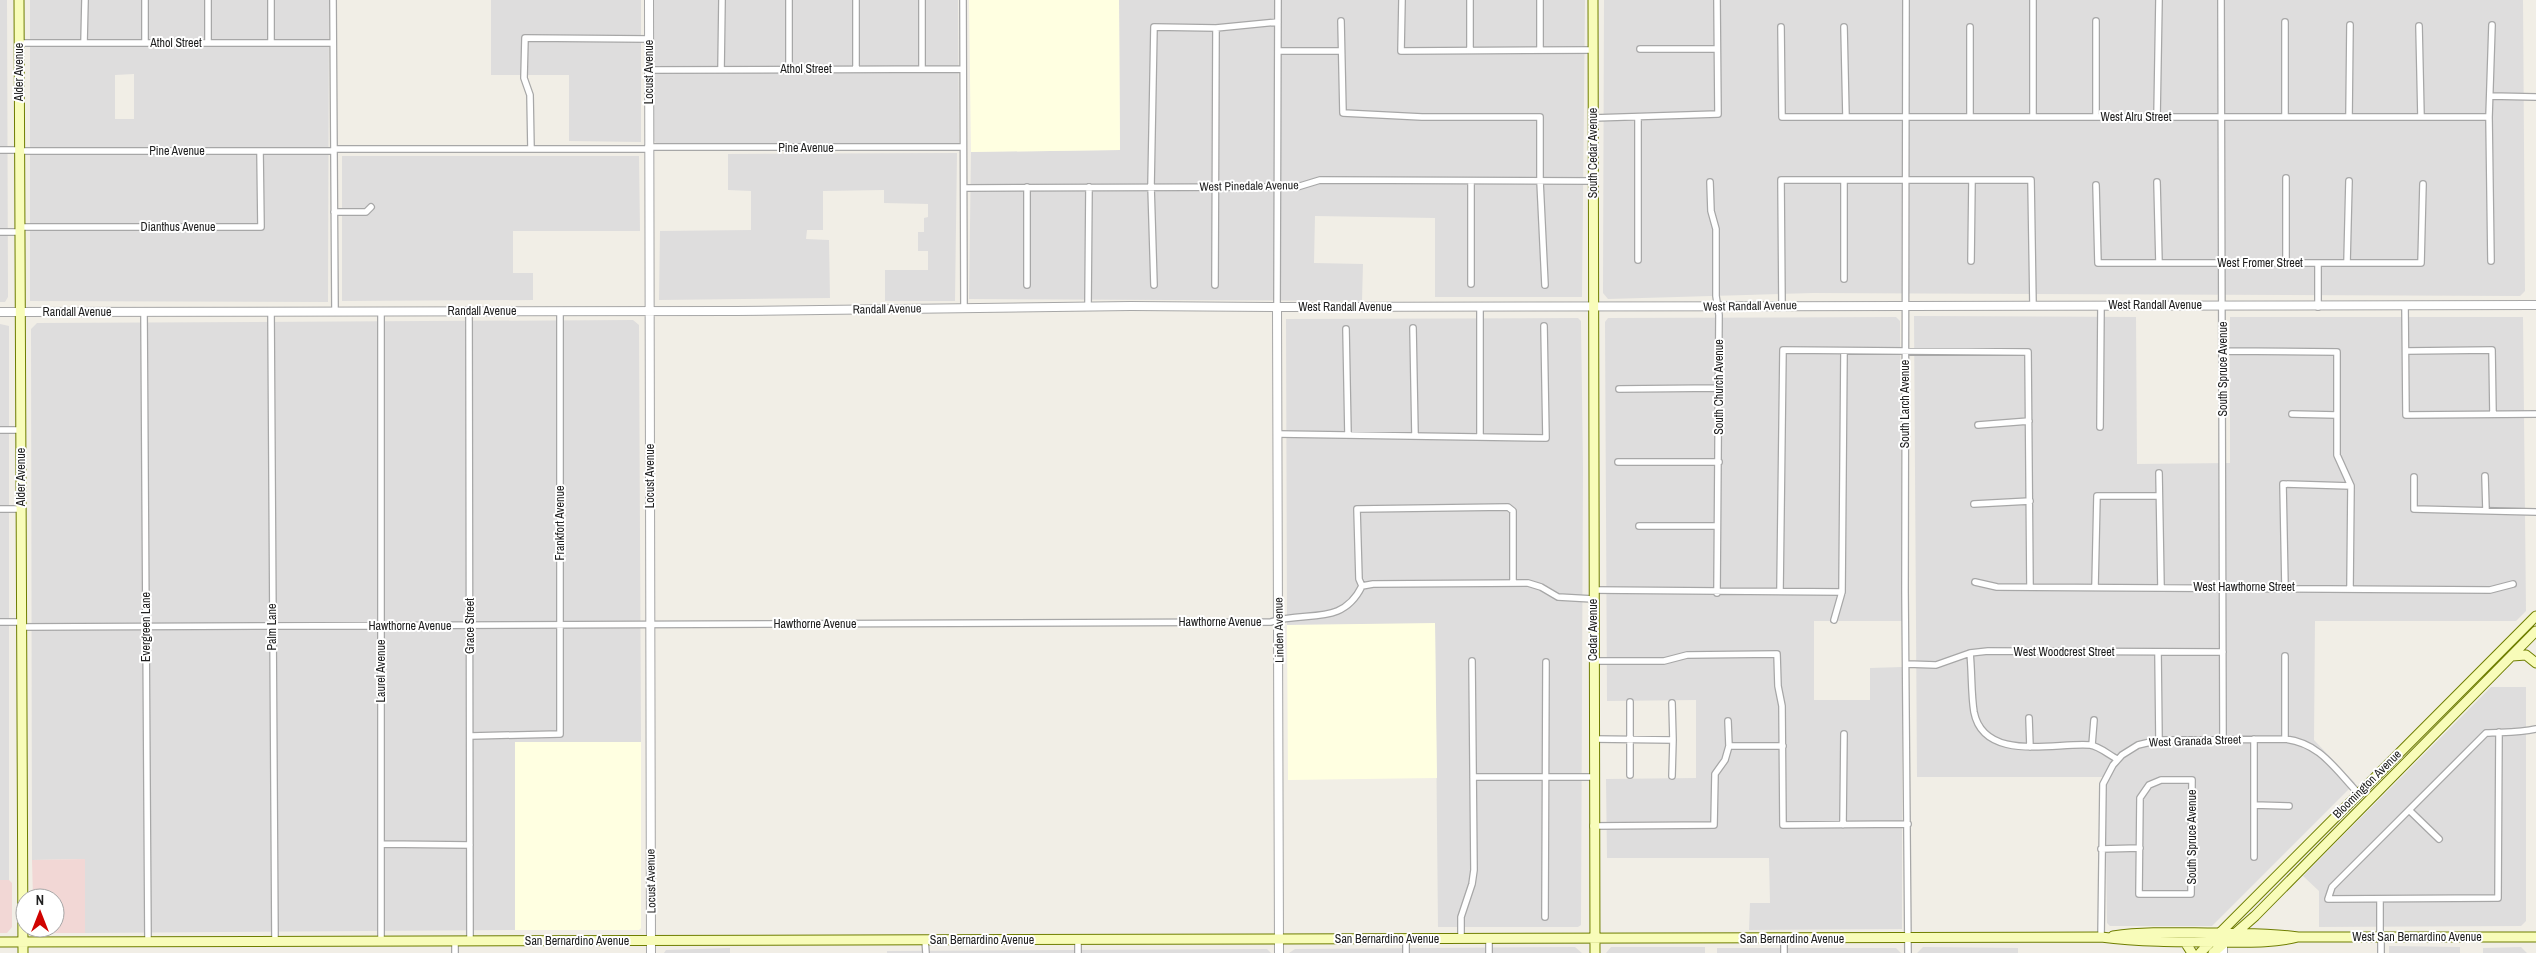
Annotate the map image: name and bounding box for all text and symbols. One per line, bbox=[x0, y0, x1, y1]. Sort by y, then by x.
street label: Athol Street bbox=[149, 35, 202, 51]
street label: Locust Avenue bbox=[641, 40, 657, 104]
street label: Alder Avenue bbox=[11, 43, 27, 102]
street label: Athol Street bbox=[779, 61, 832, 77]
street label: South Cedar Avenue bbox=[1585, 108, 1601, 198]
street label: West Alru Street bbox=[2101, 109, 2172, 125]
street label: Pine Avenue bbox=[778, 140, 834, 156]
street label: Pine Avenue bbox=[149, 143, 205, 159]
street label: West Pinedale Avenue bbox=[1199, 177, 1299, 195]
street label: Dianthus Avenue bbox=[141, 219, 215, 235]
street label: West Fromer Street bbox=[2217, 255, 2303, 271]
street label: West Randall Avenue bbox=[1703, 297, 1797, 315]
street label: West Randall Avenue bbox=[2108, 297, 2202, 313]
street label: West Randall Avenue bbox=[1298, 299, 1392, 315]
street label: Randall Avenue bbox=[852, 300, 922, 318]
street label: Randall Avenue bbox=[448, 303, 516, 319]
street label: Randall Avenue bbox=[43, 304, 111, 320]
street label: South Spruce Avenue bbox=[2215, 321, 2231, 417]
street label: South Church Avenue bbox=[1711, 339, 1727, 435]
street label: South Larch Avenue bbox=[1897, 360, 1913, 448]
street label: Locust Avenue bbox=[642, 444, 658, 508]
street label: Alder Avenue bbox=[13, 448, 29, 507]
street label: Frankfort Avenue bbox=[552, 486, 568, 560]
street label: West Hawthorne Street bbox=[2193, 579, 2295, 595]
street label: Evergreen Lane bbox=[138, 592, 154, 662]
street label: Linden Avenue bbox=[1270, 597, 1288, 663]
street label: Grace Street bbox=[462, 598, 478, 654]
street label: Cedar Avenue bbox=[1585, 599, 1601, 661]
street label: Palm Lane bbox=[264, 603, 280, 651]
street label: Hawthorne Avenue bbox=[1179, 614, 1261, 630]
street label: Hawthorne Avenue bbox=[774, 616, 856, 632]
street label: Hawthorne Avenue bbox=[369, 618, 451, 634]
street label: Laurel Avenue bbox=[373, 640, 389, 702]
street label: West Woodcrest Street bbox=[2014, 644, 2115, 660]
street label: West Granada Street bbox=[2149, 731, 2242, 751]
street label: Bloomington Avenue bbox=[2329, 746, 2405, 822]
street label: South Spruce Avenue bbox=[2184, 789, 2200, 885]
street label: Locust Avenue bbox=[642, 849, 660, 913]
north arrow bbox=[15, 888, 65, 938]
text: N bbox=[36, 891, 44, 909]
street label: West San Bernardino Avenue bbox=[2352, 929, 2482, 945]
street label: San Bernardino Avenue bbox=[1335, 931, 1439, 947]
street label: San Bernardino Avenue bbox=[1740, 931, 1844, 947]
street label: San Bernardino Avenue bbox=[930, 932, 1034, 948]
street label: San Bernardino Avenue bbox=[525, 933, 629, 949]

